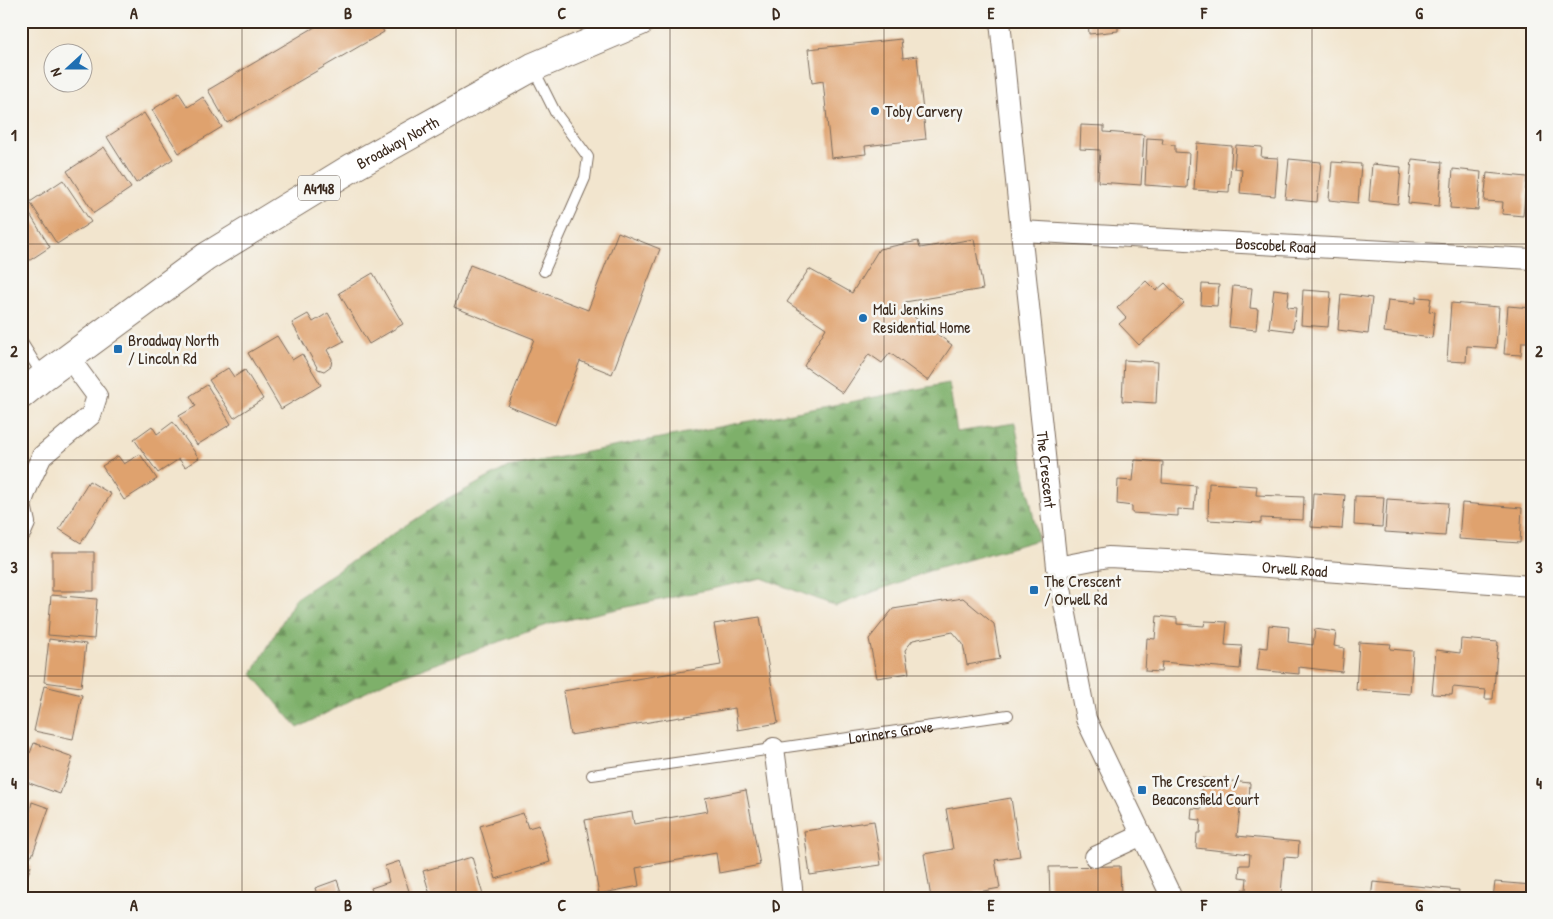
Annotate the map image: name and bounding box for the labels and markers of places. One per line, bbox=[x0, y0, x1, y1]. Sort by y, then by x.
place label: Toby Carvery bbox=[885, 100, 963, 122]
marker: Toby Carvery bbox=[869, 105, 881, 117]
place label: Mali Jenkins Residential Home bbox=[873, 298, 971, 338]
marker: Mali Jenkins Residential Home bbox=[857, 312, 869, 324]
place label: Broadway North / Lincoln Rd bbox=[128, 329, 219, 369]
marker: Broadway North / Lincoln Rd bbox=[112, 343, 124, 355]
place label: The Crescent / Orwell Rd bbox=[1044, 570, 1122, 610]
marker: The Crescent / Orwell Rd bbox=[1028, 584, 1040, 596]
place label: The Crescent / Beaconsfield Court bbox=[1152, 770, 1260, 810]
marker: The Crescent / Beaconsfield Court bbox=[1136, 784, 1148, 796]

